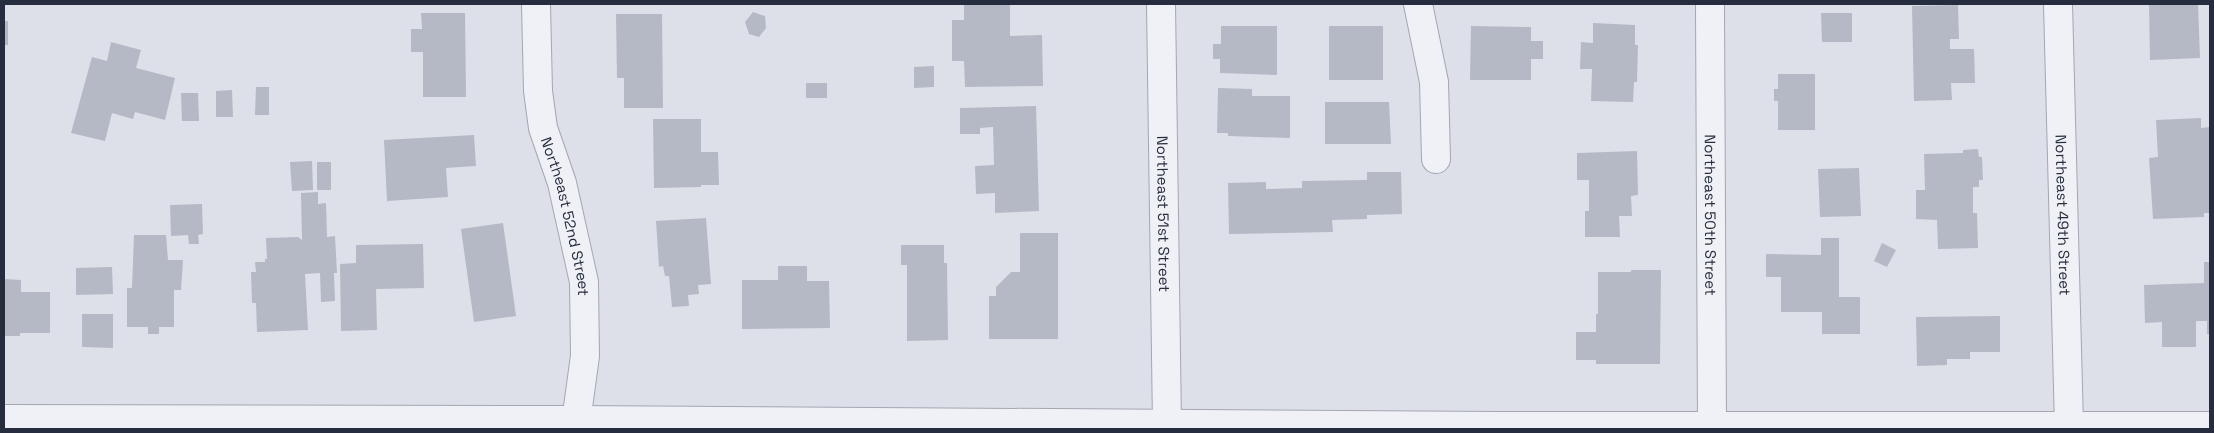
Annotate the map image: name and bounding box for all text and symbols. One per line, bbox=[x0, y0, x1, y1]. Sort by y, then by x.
street label: Northeast 52nd Street bbox=[537, 134, 594, 296]
street label: Northeast 50th Street bbox=[1701, 134, 1721, 296]
street label: Northeast 49th Street bbox=[2052, 134, 2075, 296]
street label: Northeast 51st Street bbox=[1153, 136, 1175, 292]

